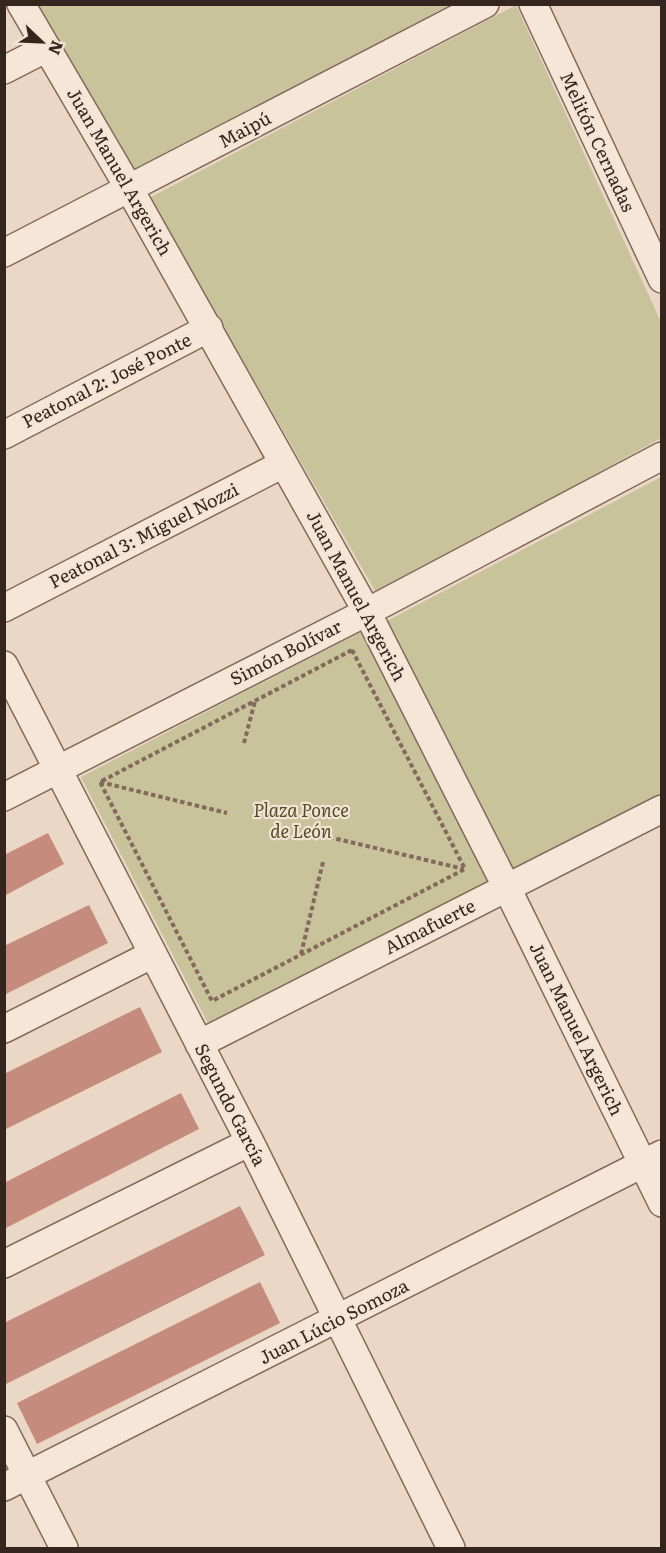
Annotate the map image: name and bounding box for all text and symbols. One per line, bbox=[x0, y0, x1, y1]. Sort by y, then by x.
north arrow bbox=[12, 12, 72, 72]
text: N bbox=[43, 37, 70, 59]
street label: Melitón Cernadas bbox=[554, 67, 643, 216]
street label: Juan Manuel Argerich bbox=[61, 82, 180, 260]
street label: Maipú bbox=[213, 104, 275, 154]
street label: Peatonal 2: José Ponte bbox=[17, 325, 196, 434]
street label: Peatonal 3: Miguel Nozzi bbox=[44, 475, 243, 594]
street label: Juan Manuel Argerich bbox=[301, 505, 414, 686]
street label: Simón Bolívar bbox=[225, 612, 346, 691]
park label: Plaza Ponce de León bbox=[253, 796, 349, 844]
street label: Almafuerte bbox=[379, 891, 480, 960]
street label: Juan Manuel Argerich bbox=[524, 937, 631, 1120]
street label: Segundo García bbox=[189, 1038, 274, 1171]
street label: Juan Lúcio Somoza bbox=[254, 1271, 413, 1370]

